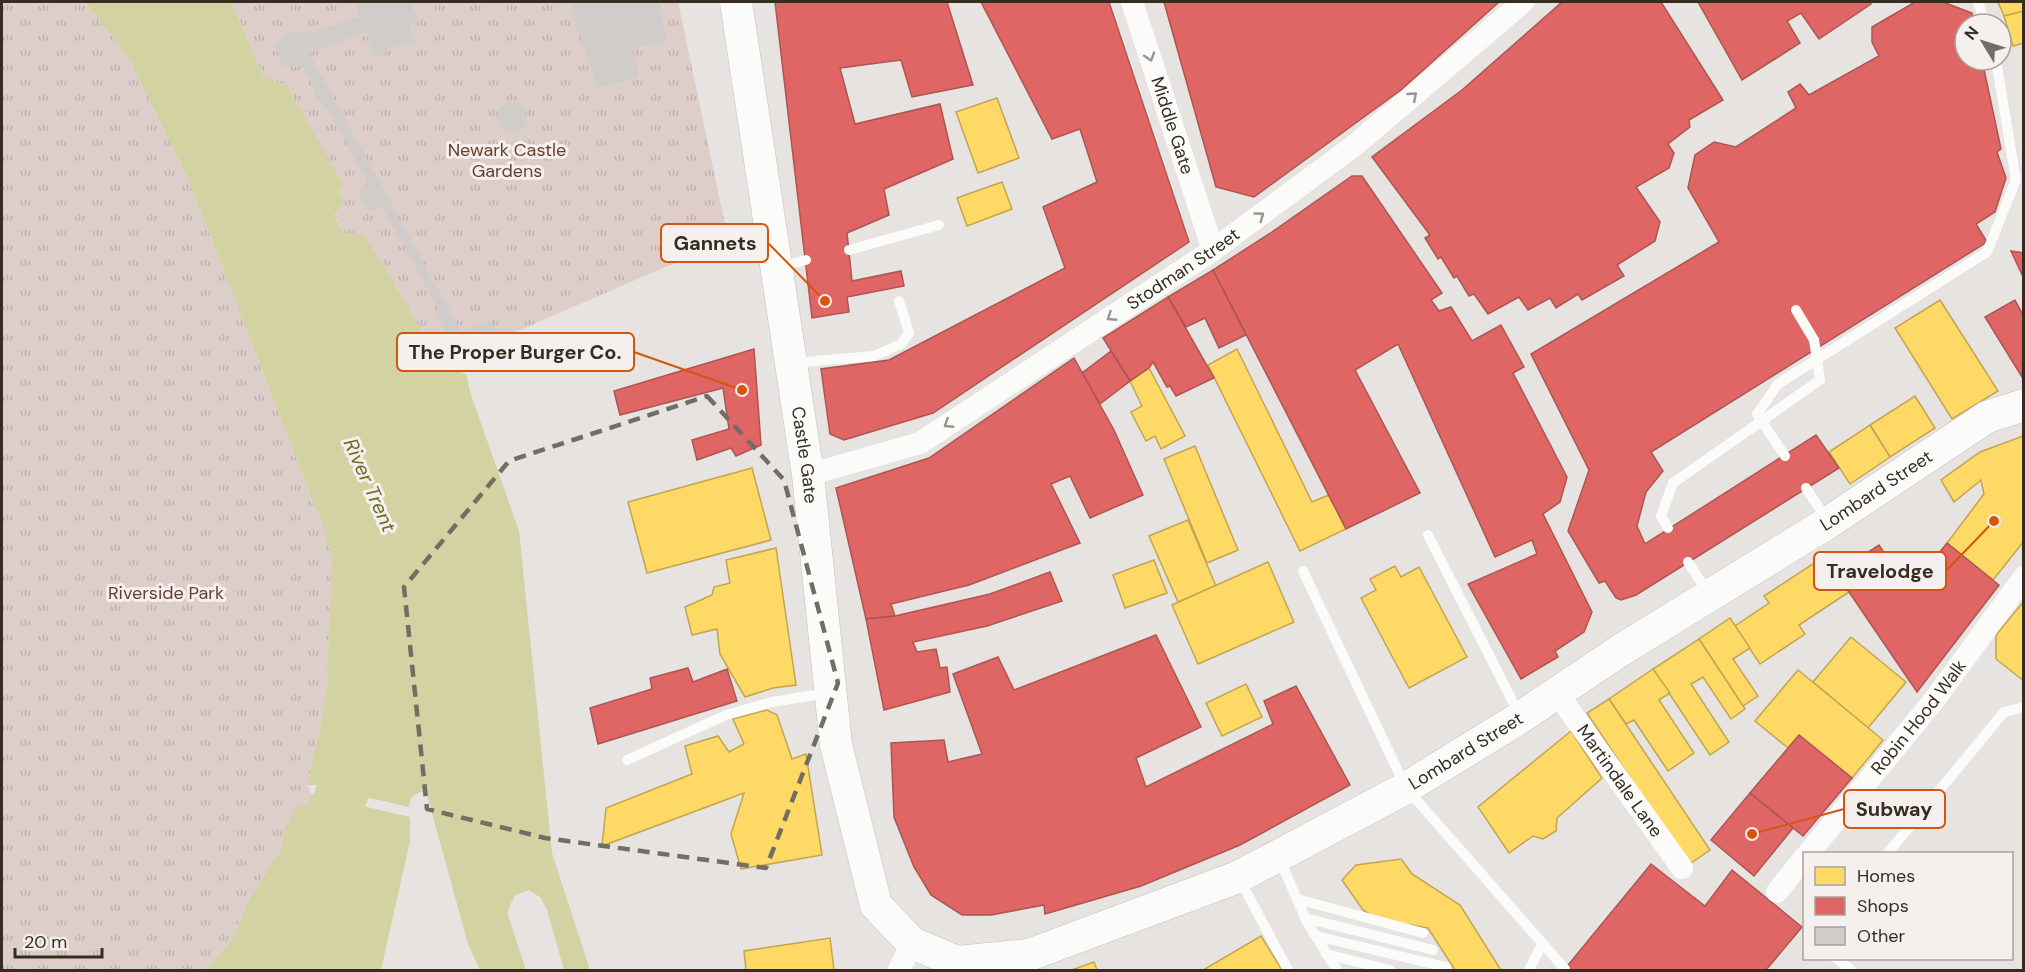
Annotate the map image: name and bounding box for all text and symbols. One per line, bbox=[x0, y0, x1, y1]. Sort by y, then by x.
north arrow bbox=[1953, 12, 2013, 72]
text: N bbox=[1960, 22, 1983, 44]
one-way arrow bbox=[1143, 51, 1155, 62]
street label: Middle Gate bbox=[1145, 74, 1200, 177]
one-way arrow bbox=[1406, 92, 1417, 103]
park label: Newark Castle Gardens bbox=[448, 138, 566, 183]
one-way arrow bbox=[1253, 212, 1264, 223]
street label: Stodman Street bbox=[1122, 222, 1245, 316]
callout: Gannets bbox=[661, 224, 768, 262]
text: Gannets bbox=[673, 230, 757, 256]
one-way arrow bbox=[1107, 310, 1118, 321]
callout: The Proper Burger Co. bbox=[397, 333, 634, 371]
text: The Proper Burger Co. bbox=[408, 339, 622, 365]
street label: Castle Gate bbox=[786, 405, 823, 504]
one-way arrow bbox=[944, 417, 955, 428]
water label: River Trent bbox=[338, 434, 402, 536]
street label: Lombard Street bbox=[1815, 445, 1937, 537]
callout: Travelodge bbox=[1814, 552, 1946, 590]
text: Travelodge bbox=[1826, 558, 1934, 584]
park label: Riverside Park bbox=[108, 581, 224, 605]
street label: Robin Hood Walk bbox=[1866, 655, 1972, 780]
street label: Lombard Street bbox=[1404, 707, 1528, 795]
street label: Martindale Lane bbox=[1571, 720, 1668, 842]
callout: Subway bbox=[1844, 790, 1945, 828]
text: Subway bbox=[1856, 796, 1932, 822]
legend bbox=[1803, 852, 2013, 960]
text: Homes bbox=[1857, 864, 1915, 888]
text: Shops bbox=[1857, 894, 1909, 918]
scale bar bbox=[15, 921, 102, 959]
text: Other bbox=[1857, 924, 1906, 948]
text: 20 m bbox=[24, 930, 67, 954]

